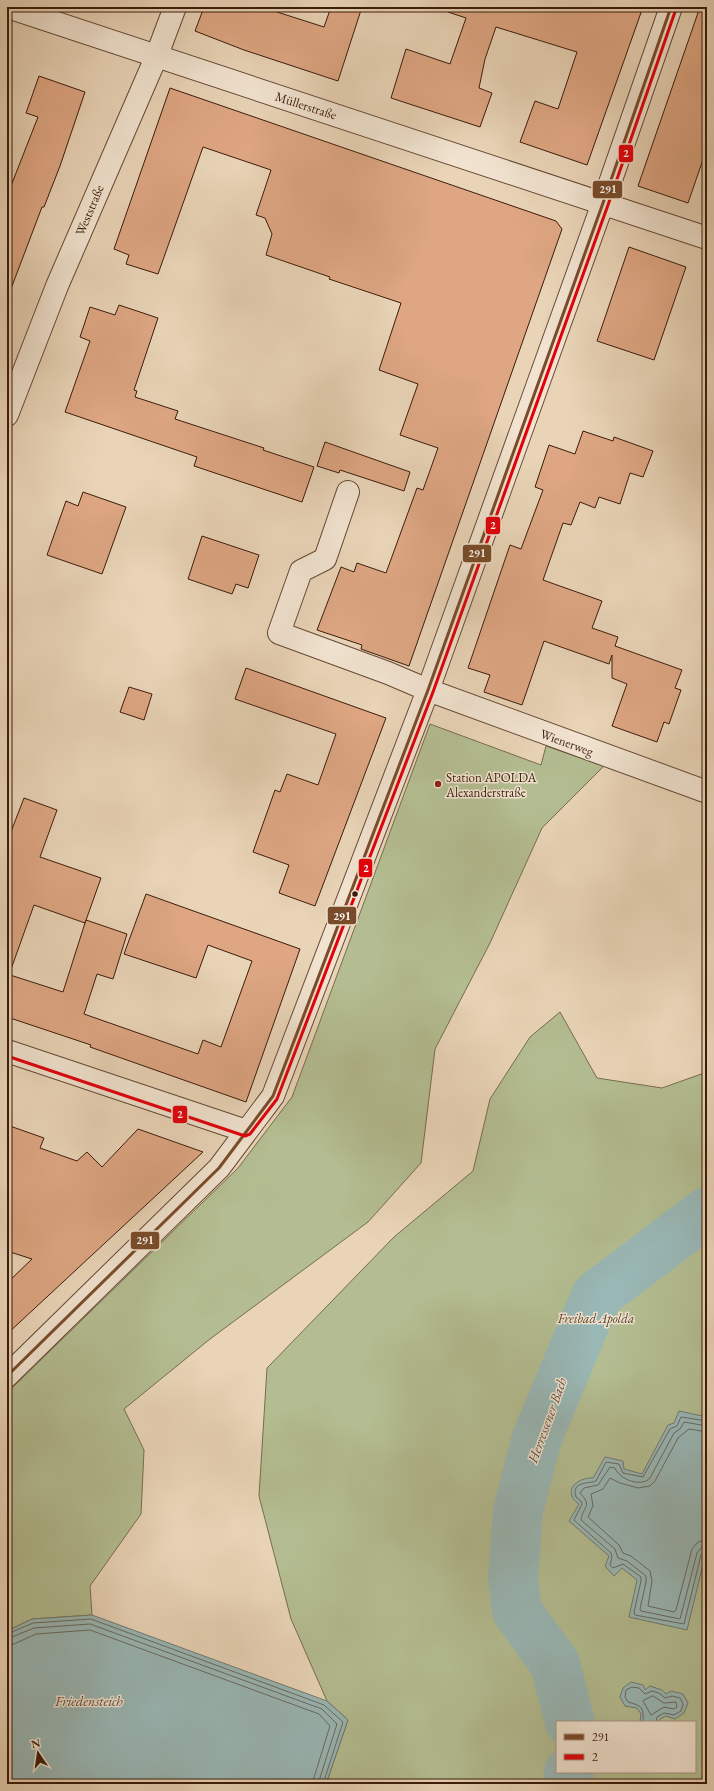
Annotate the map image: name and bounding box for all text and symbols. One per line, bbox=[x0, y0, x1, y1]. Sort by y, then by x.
street label: Müllerstraße bbox=[273, 88, 339, 123]
line badge: 2 bbox=[618, 144, 634, 163]
text: 2 bbox=[623, 146, 629, 160]
line badge: 291 bbox=[592, 180, 623, 199]
street label: Weststraße bbox=[71, 182, 108, 238]
text: 291 bbox=[599, 182, 617, 196]
line badge: 2 bbox=[485, 516, 501, 535]
text: 2 bbox=[490, 518, 496, 532]
line badge: 291 bbox=[462, 544, 492, 563]
text: 291 bbox=[468, 546, 486, 560]
street label: Wienerweg bbox=[538, 725, 596, 760]
place label: Station APOLDA Alexanderstraße bbox=[445, 769, 538, 801]
marker: Station APOLDA Alexanderstraße bbox=[433, 779, 443, 789]
line badge: 2 bbox=[358, 858, 373, 878]
text: 2 bbox=[363, 861, 369, 875]
unlabelled marker bbox=[350, 889, 360, 899]
line badge: 291 bbox=[327, 906, 357, 925]
text: 291 bbox=[333, 909, 351, 923]
line badge: 2 bbox=[172, 1105, 188, 1124]
text: 2 bbox=[177, 1107, 183, 1121]
line badge: 291 bbox=[130, 1231, 160, 1250]
text: 291 bbox=[136, 1233, 154, 1247]
park label: Freibad Apolda bbox=[557, 1310, 634, 1327]
water label: Herressener Bach bbox=[523, 1375, 571, 1466]
water label: Friedensteich bbox=[54, 1692, 123, 1710]
legend bbox=[556, 1721, 696, 1773]
text: 291 bbox=[592, 1729, 610, 1745]
north arrow bbox=[18, 1733, 58, 1773]
text: N bbox=[30, 1735, 42, 1751]
text: 2 bbox=[592, 1749, 598, 1765]

